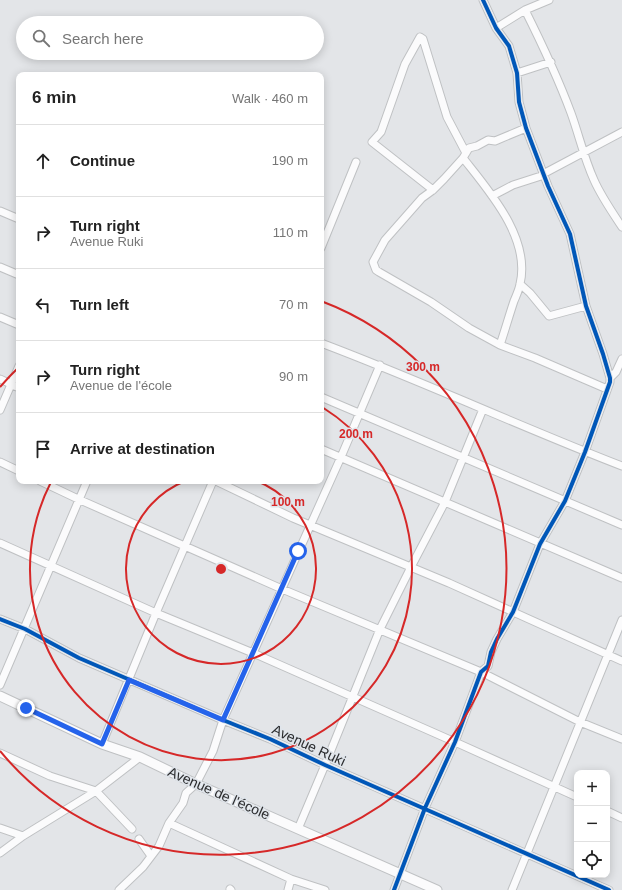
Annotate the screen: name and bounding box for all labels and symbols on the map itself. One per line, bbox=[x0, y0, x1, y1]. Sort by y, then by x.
text: 300 m bbox=[406, 360, 440, 374]
text: 200 m bbox=[339, 427, 373, 441]
text: 100 m bbox=[271, 495, 305, 509]
route start bbox=[289, 542, 307, 560]
centre of rings bbox=[214, 562, 228, 576]
route end bbox=[17, 699, 35, 717]
street label: Avenue Ruki bbox=[270, 721, 348, 769]
street label: Avenue de l'école bbox=[166, 763, 273, 823]

